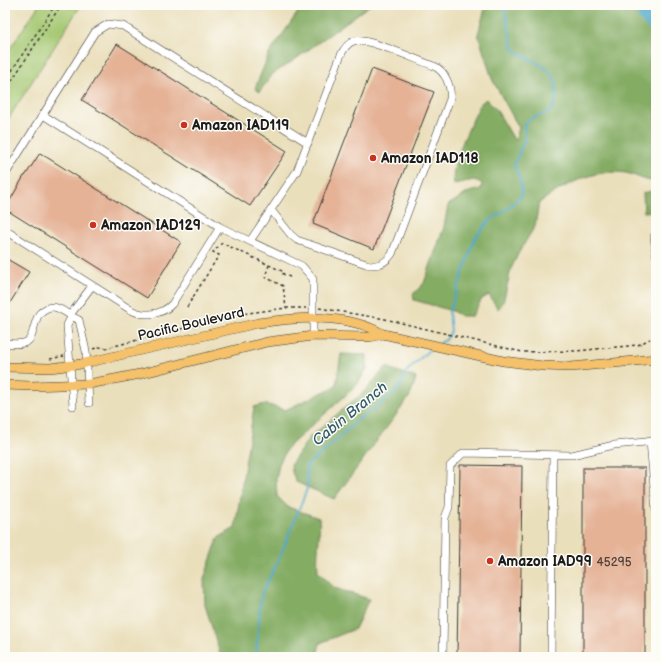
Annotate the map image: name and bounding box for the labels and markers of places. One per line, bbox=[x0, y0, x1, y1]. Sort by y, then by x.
place label: Amazon IAD119 bbox=[191, 117, 290, 134]
marker: Amazon IAD119 bbox=[179, 120, 189, 130]
place label: Amazon IAD118 bbox=[380, 150, 479, 167]
marker: Amazon IAD118 bbox=[368, 153, 378, 163]
place label: Amazon IAD129 bbox=[100, 217, 201, 234]
marker: Amazon IAD129 bbox=[88, 220, 98, 230]
place label: Amazon IAD99 bbox=[497, 553, 592, 570]
marker: Amazon IAD99 bbox=[485, 556, 495, 566]

